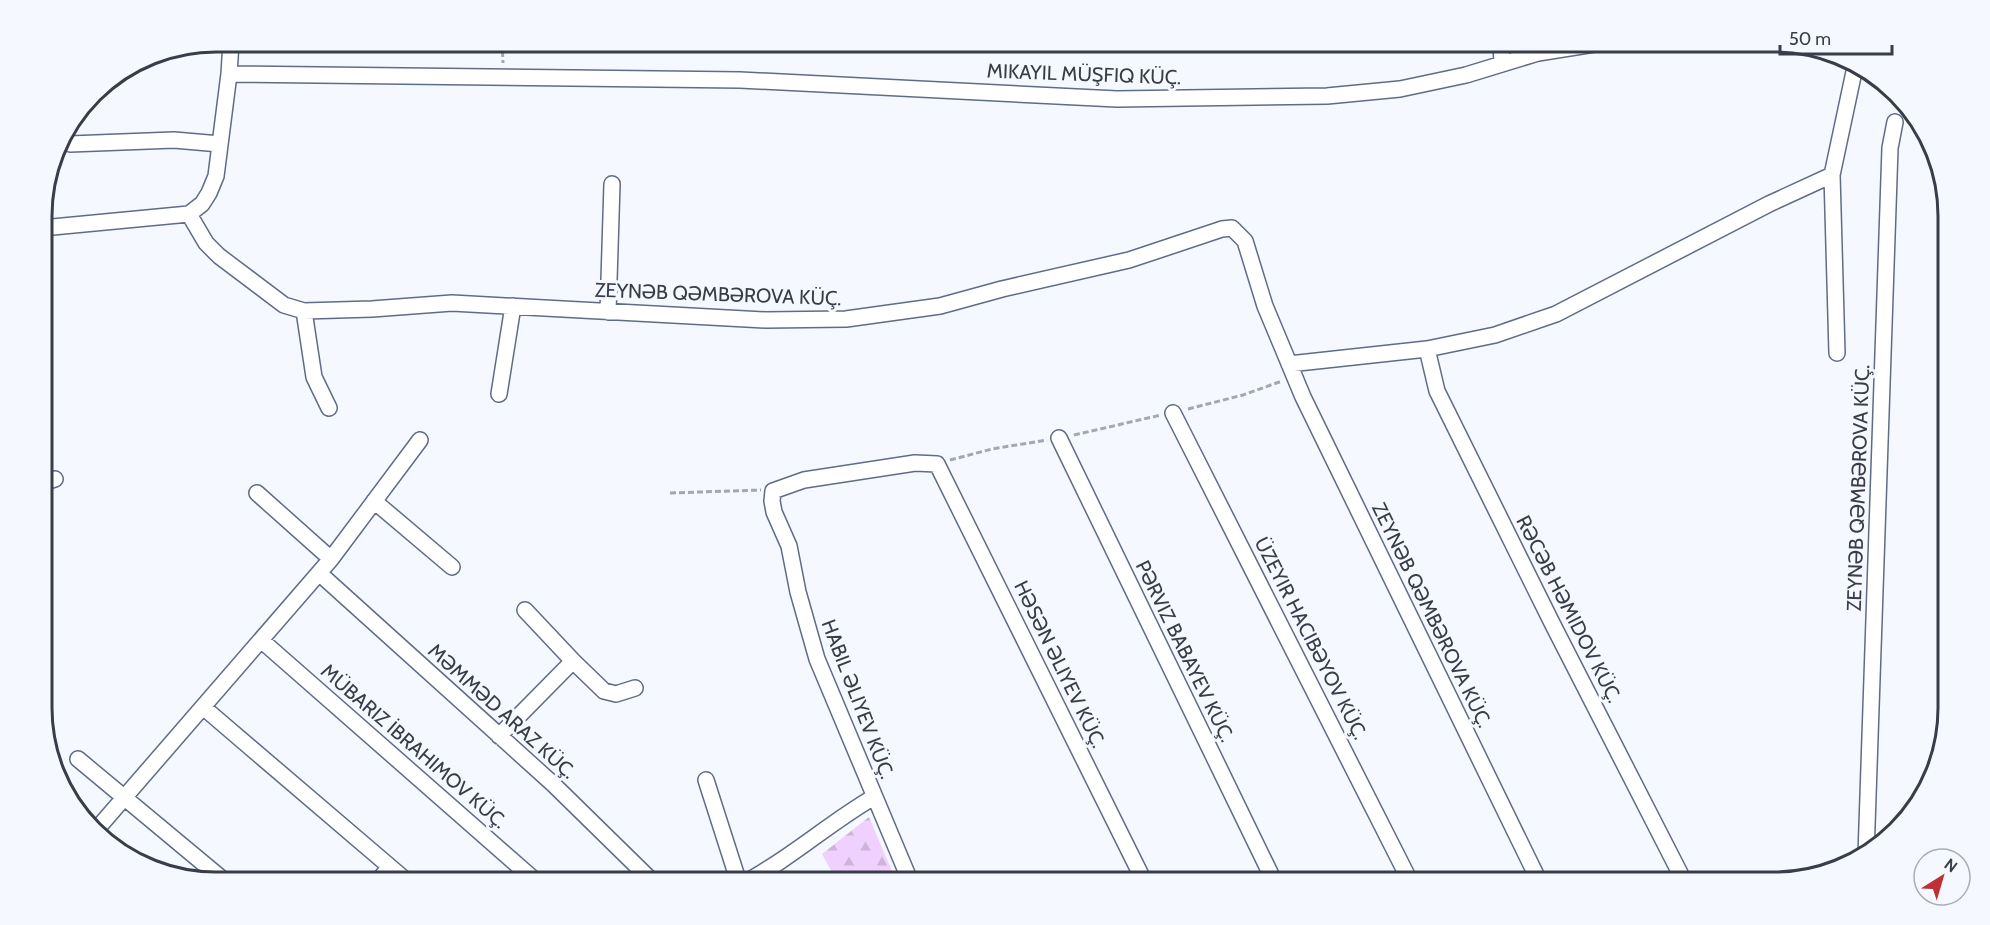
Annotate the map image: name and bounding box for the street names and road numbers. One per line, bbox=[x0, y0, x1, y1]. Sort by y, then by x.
street label: MIKAYIL MÜŞFIQ KÜÇ. bbox=[986, 59, 1182, 89]
street label: ZEYNƏB QƏMBƏROVA KÜÇ. bbox=[594, 278, 842, 310]
street label: ZEYNƏB QƏMBƏROVA KÜÇ. bbox=[1842, 364, 1874, 612]
street label: ZEYNƏB QƏMBƏROVA KÜÇ. bbox=[1367, 499, 1497, 731]
street label: RƏCƏB HƏMIDOV KÜÇ. bbox=[1511, 511, 1627, 707]
street label: ÜZEYIR HACIBƏYOV KÜÇ. bbox=[1249, 533, 1373, 743]
street label: PƏRVIZ BABAYEV KÜÇ. bbox=[1131, 556, 1239, 746]
street label: HƏSƏN ƏLIYEV KÜÇ. bbox=[1009, 577, 1111, 751]
street label: HABIL ƏLIYEV KÜÇ. bbox=[817, 616, 899, 782]
street label: MƏMMƏD ARAZ KÜÇ. bbox=[423, 638, 581, 784]
street label: MÜBARIZ İBRAHIMOV KÜÇ. bbox=[316, 659, 512, 833]

